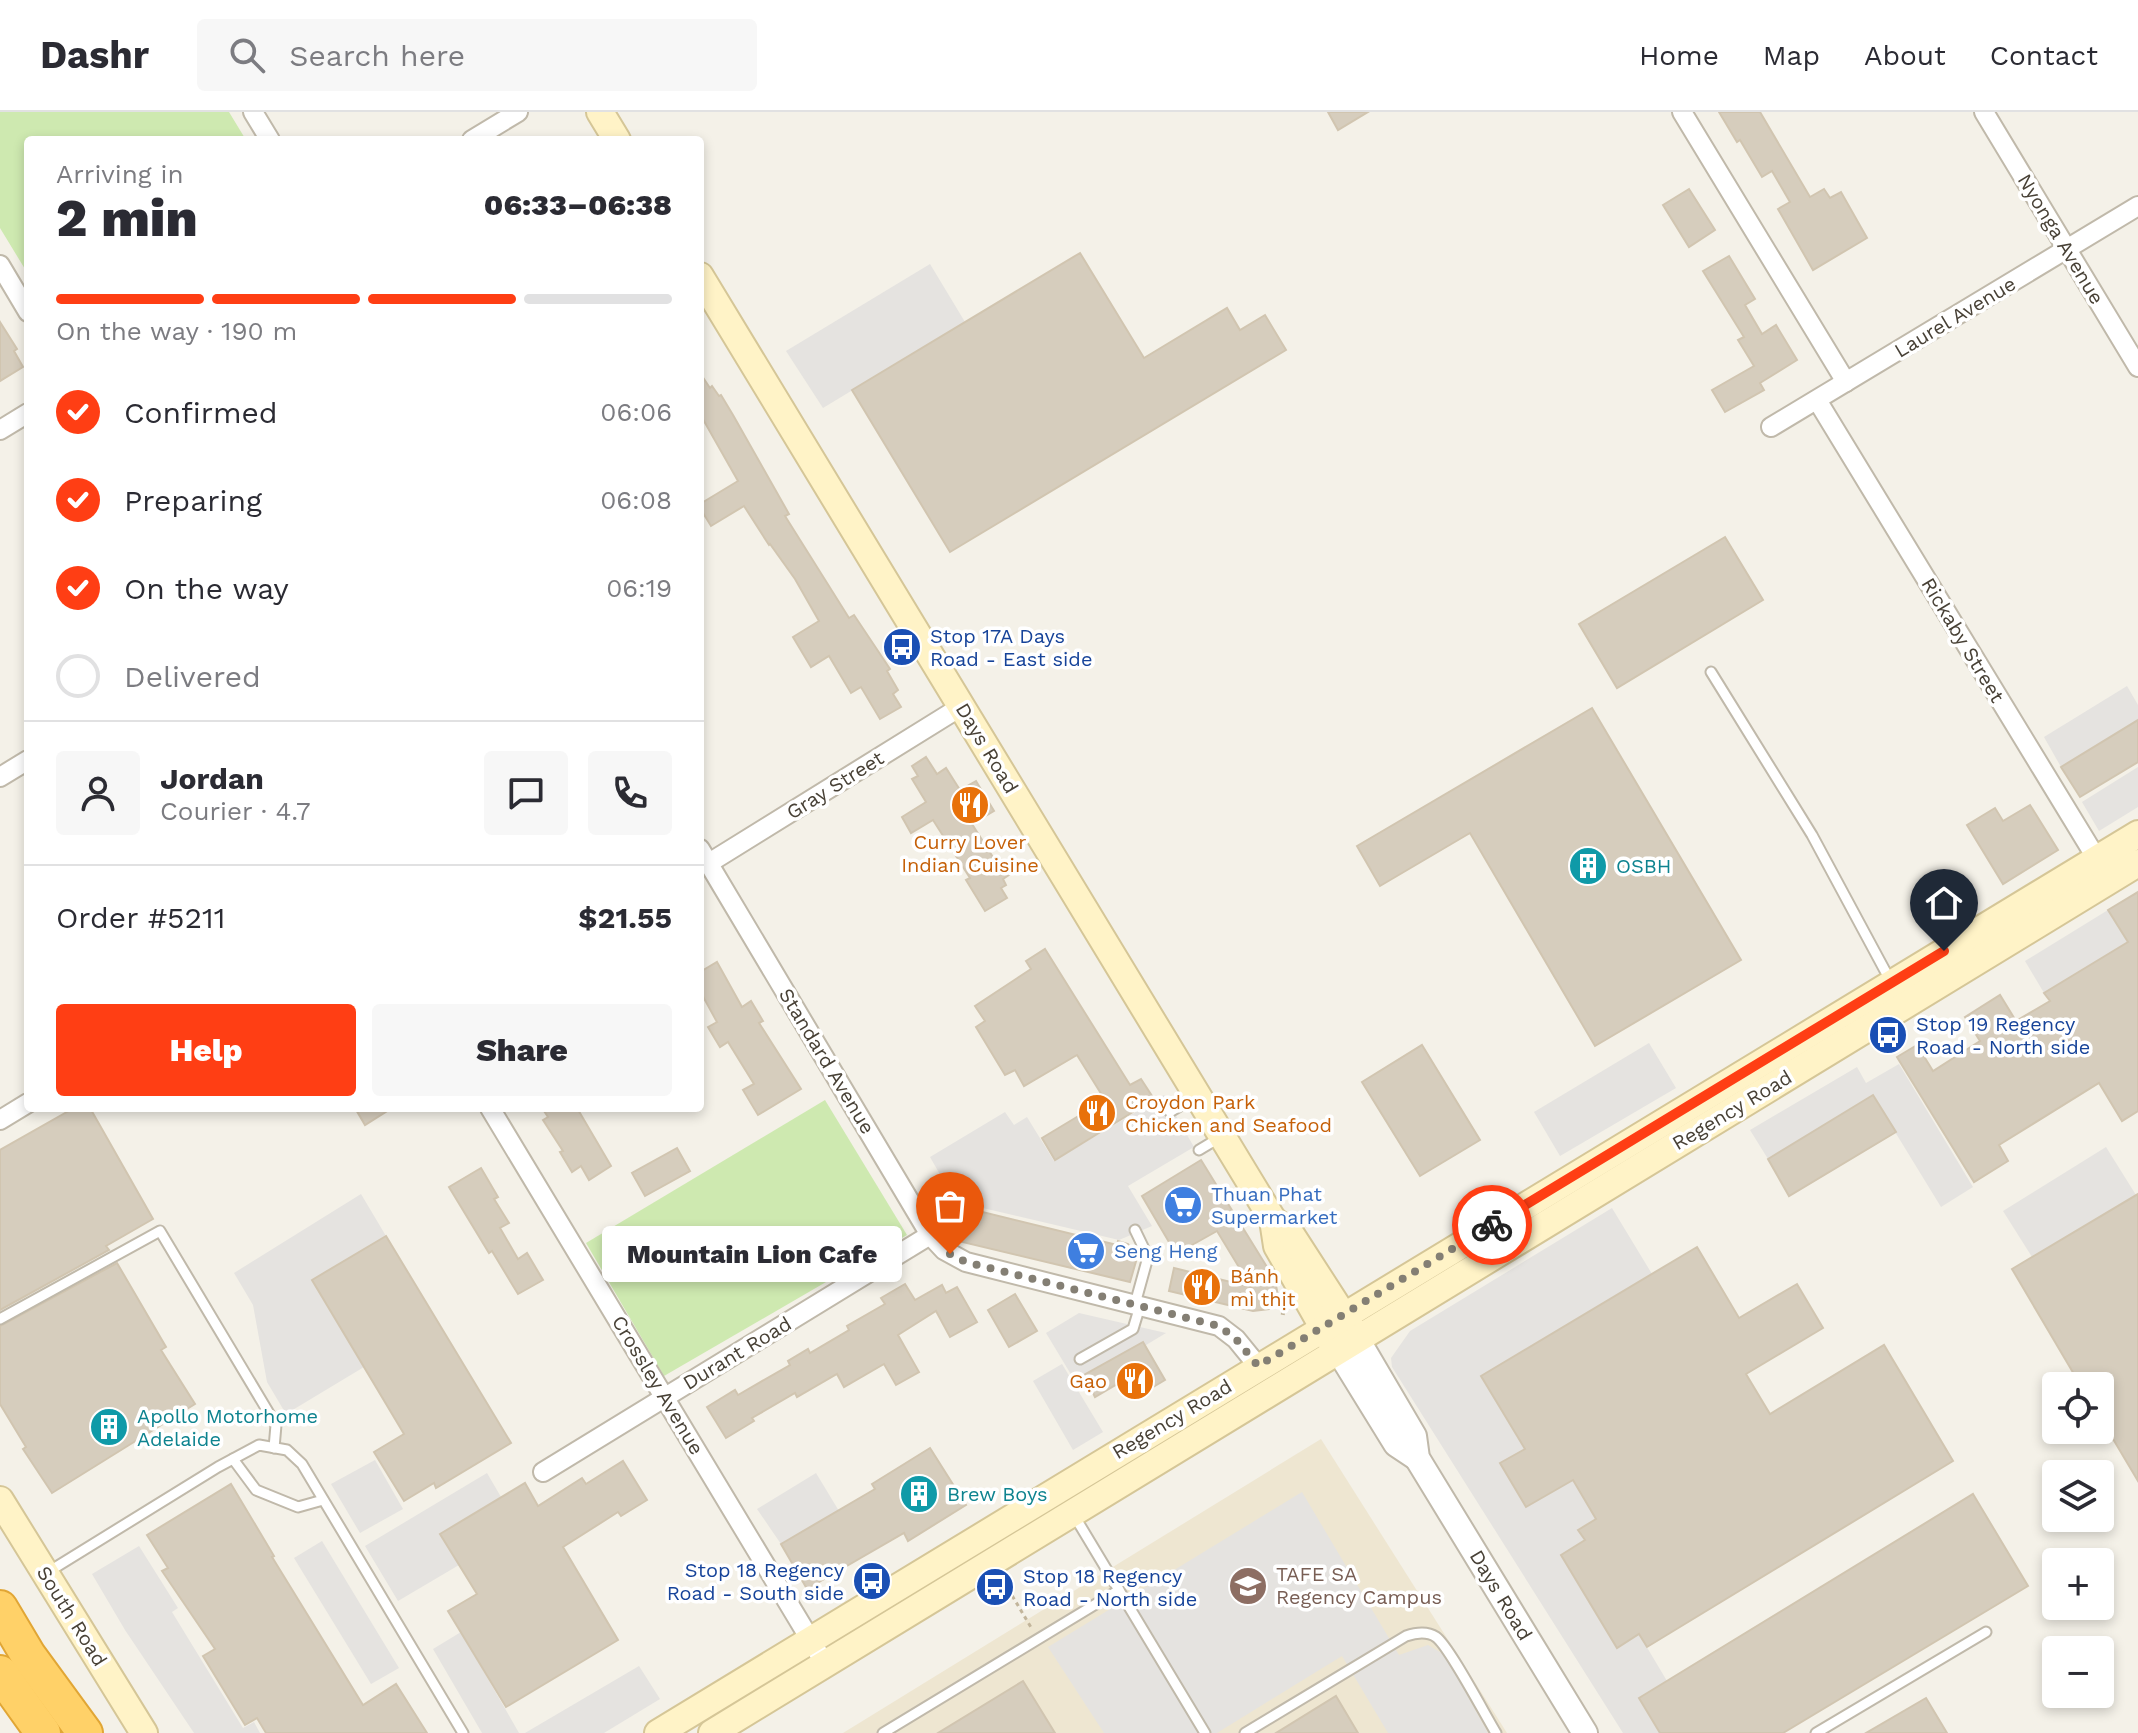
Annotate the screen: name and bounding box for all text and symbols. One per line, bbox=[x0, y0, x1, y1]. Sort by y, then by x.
search box bbox=[197, 19, 757, 91]
text: Dashr bbox=[40, 33, 149, 77]
icon: search bbox=[225, 33, 269, 77]
text: Search here bbox=[289, 38, 465, 73]
text: Home bbox=[1639, 39, 1719, 72]
text: Map bbox=[1763, 39, 1820, 72]
text: About bbox=[1864, 39, 1946, 72]
text: Contact bbox=[1990, 39, 2098, 72]
text: Arriving in bbox=[56, 159, 184, 189]
street label: Nyonga Avenue bbox=[2013, 170, 2109, 308]
text: 06:33–06:38 bbox=[484, 187, 672, 222]
text: 2 min bbox=[56, 188, 198, 249]
street label: Laurel Avenue bbox=[1890, 271, 2020, 363]
text: On the way · 190 m bbox=[56, 316, 297, 346]
icon: check bbox=[56, 390, 100, 434]
text: Confirmed bbox=[124, 395, 278, 430]
text: 06:06 bbox=[600, 397, 672, 427]
icon: check bbox=[56, 478, 100, 522]
text: Preparing bbox=[124, 483, 262, 518]
text: 06:08 bbox=[600, 485, 672, 515]
icon: check bbox=[56, 566, 100, 610]
text: On the way bbox=[124, 571, 289, 606]
text: 06:19 bbox=[606, 573, 672, 603]
street label: Rickaby Street bbox=[1916, 573, 2010, 707]
place label: Stop 17A Days Road - East side bbox=[930, 624, 1092, 671]
bus stop icon: Stop 17A Days Road - East side bbox=[881, 626, 923, 668]
text: Delivered bbox=[124, 659, 261, 694]
street label: Days Road bbox=[951, 698, 1023, 798]
street label: Gray Street bbox=[782, 745, 888, 824]
button: person bbox=[56, 751, 140, 835]
button: chat bbox=[484, 751, 568, 835]
button: phone bbox=[588, 751, 672, 835]
text: Jordan bbox=[160, 761, 264, 796]
restaurant icon: Curry Lover Indian Cuisine bbox=[949, 784, 991, 826]
text: Courier · 4.7 bbox=[160, 796, 310, 826]
place label: Curry Lover Indian Cuisine bbox=[901, 830, 1039, 877]
building icon: OSBH bbox=[1567, 845, 1609, 887]
place label: OSBH bbox=[1616, 854, 1672, 878]
pin bbox=[1910, 869, 1978, 951]
icon: home bbox=[1922, 881, 1966, 925]
text: Order #5211 bbox=[56, 900, 225, 935]
text: $21.55 bbox=[578, 900, 672, 935]
street label: Standard Avenue bbox=[774, 984, 880, 1138]
button: Help bbox=[56, 1004, 356, 1096]
button: Share bbox=[372, 1004, 672, 1096]
place label: Stop 19 Regency Road - North side bbox=[1916, 1012, 2090, 1059]
bus stop icon: Stop 19 Regency Road - North side bbox=[1867, 1014, 1909, 1056]
street label: Regency Road bbox=[1668, 1065, 1796, 1155]
place label: Croydon Park Chicken and Seafood bbox=[1125, 1090, 1332, 1137]
restaurant icon: Croydon Park Chicken and Seafood bbox=[1076, 1092, 1118, 1134]
pin bbox=[916, 1172, 984, 1254]
place label: Thuan Phat Supermarket bbox=[1211, 1182, 1338, 1229]
icon: bag bbox=[928, 1184, 972, 1228]
supermarket icon: Thuan Phat Supermarket bbox=[1162, 1184, 1204, 1226]
courier bbox=[1452, 1185, 1532, 1265]
icon: bike bbox=[1470, 1203, 1514, 1247]
callout: Mountain Lion Cafe bbox=[602, 1226, 902, 1282]
supermarket icon: Seng Heng bbox=[1065, 1230, 1107, 1272]
text: Mountain Lion Cafe bbox=[627, 1239, 877, 1269]
place label: Seng Heng bbox=[1114, 1239, 1218, 1263]
place label: Bánh mì thịt bbox=[1230, 1264, 1296, 1311]
restaurant icon: Bánh mì thịt bbox=[1181, 1266, 1223, 1308]
street label: Crossley Avenue bbox=[607, 1311, 709, 1459]
street label: Durant Road bbox=[678, 1311, 796, 1395]
restaurant icon: Gạo bbox=[1114, 1360, 1156, 1402]
place label: Gạo bbox=[1069, 1369, 1107, 1393]
map controls bbox=[2042, 1372, 2114, 1708]
button: locate bbox=[2042, 1372, 2114, 1444]
street label: Regency Road bbox=[1108, 1374, 1236, 1464]
place label: Apollo Motorhome Adelaide bbox=[137, 1404, 318, 1451]
building icon: Apollo Motorhome Adelaide bbox=[88, 1406, 130, 1448]
button: layers bbox=[2042, 1460, 2114, 1532]
building icon: Brew Boys bbox=[898, 1473, 940, 1515]
place label: Brew Boys bbox=[947, 1482, 1048, 1506]
street label: Days Road bbox=[1465, 1545, 1537, 1645]
button: + bbox=[2042, 1548, 2114, 1620]
place label: Stop 18 Regency Road - South side bbox=[667, 1558, 845, 1605]
bus stop icon: Stop 18 Regency Road - South side bbox=[851, 1560, 893, 1602]
street label: South Road bbox=[32, 1561, 112, 1671]
place label: TAFE SA Regency Campus bbox=[1276, 1562, 1442, 1609]
place label: Stop 18 Regency Road - North side bbox=[1023, 1564, 1197, 1611]
school or university icon: TAFE SA Regency Campus bbox=[1227, 1565, 1269, 1607]
bus stop icon: Stop 18 Regency Road - North side bbox=[974, 1566, 1016, 1608]
button: − bbox=[2042, 1636, 2114, 1708]

